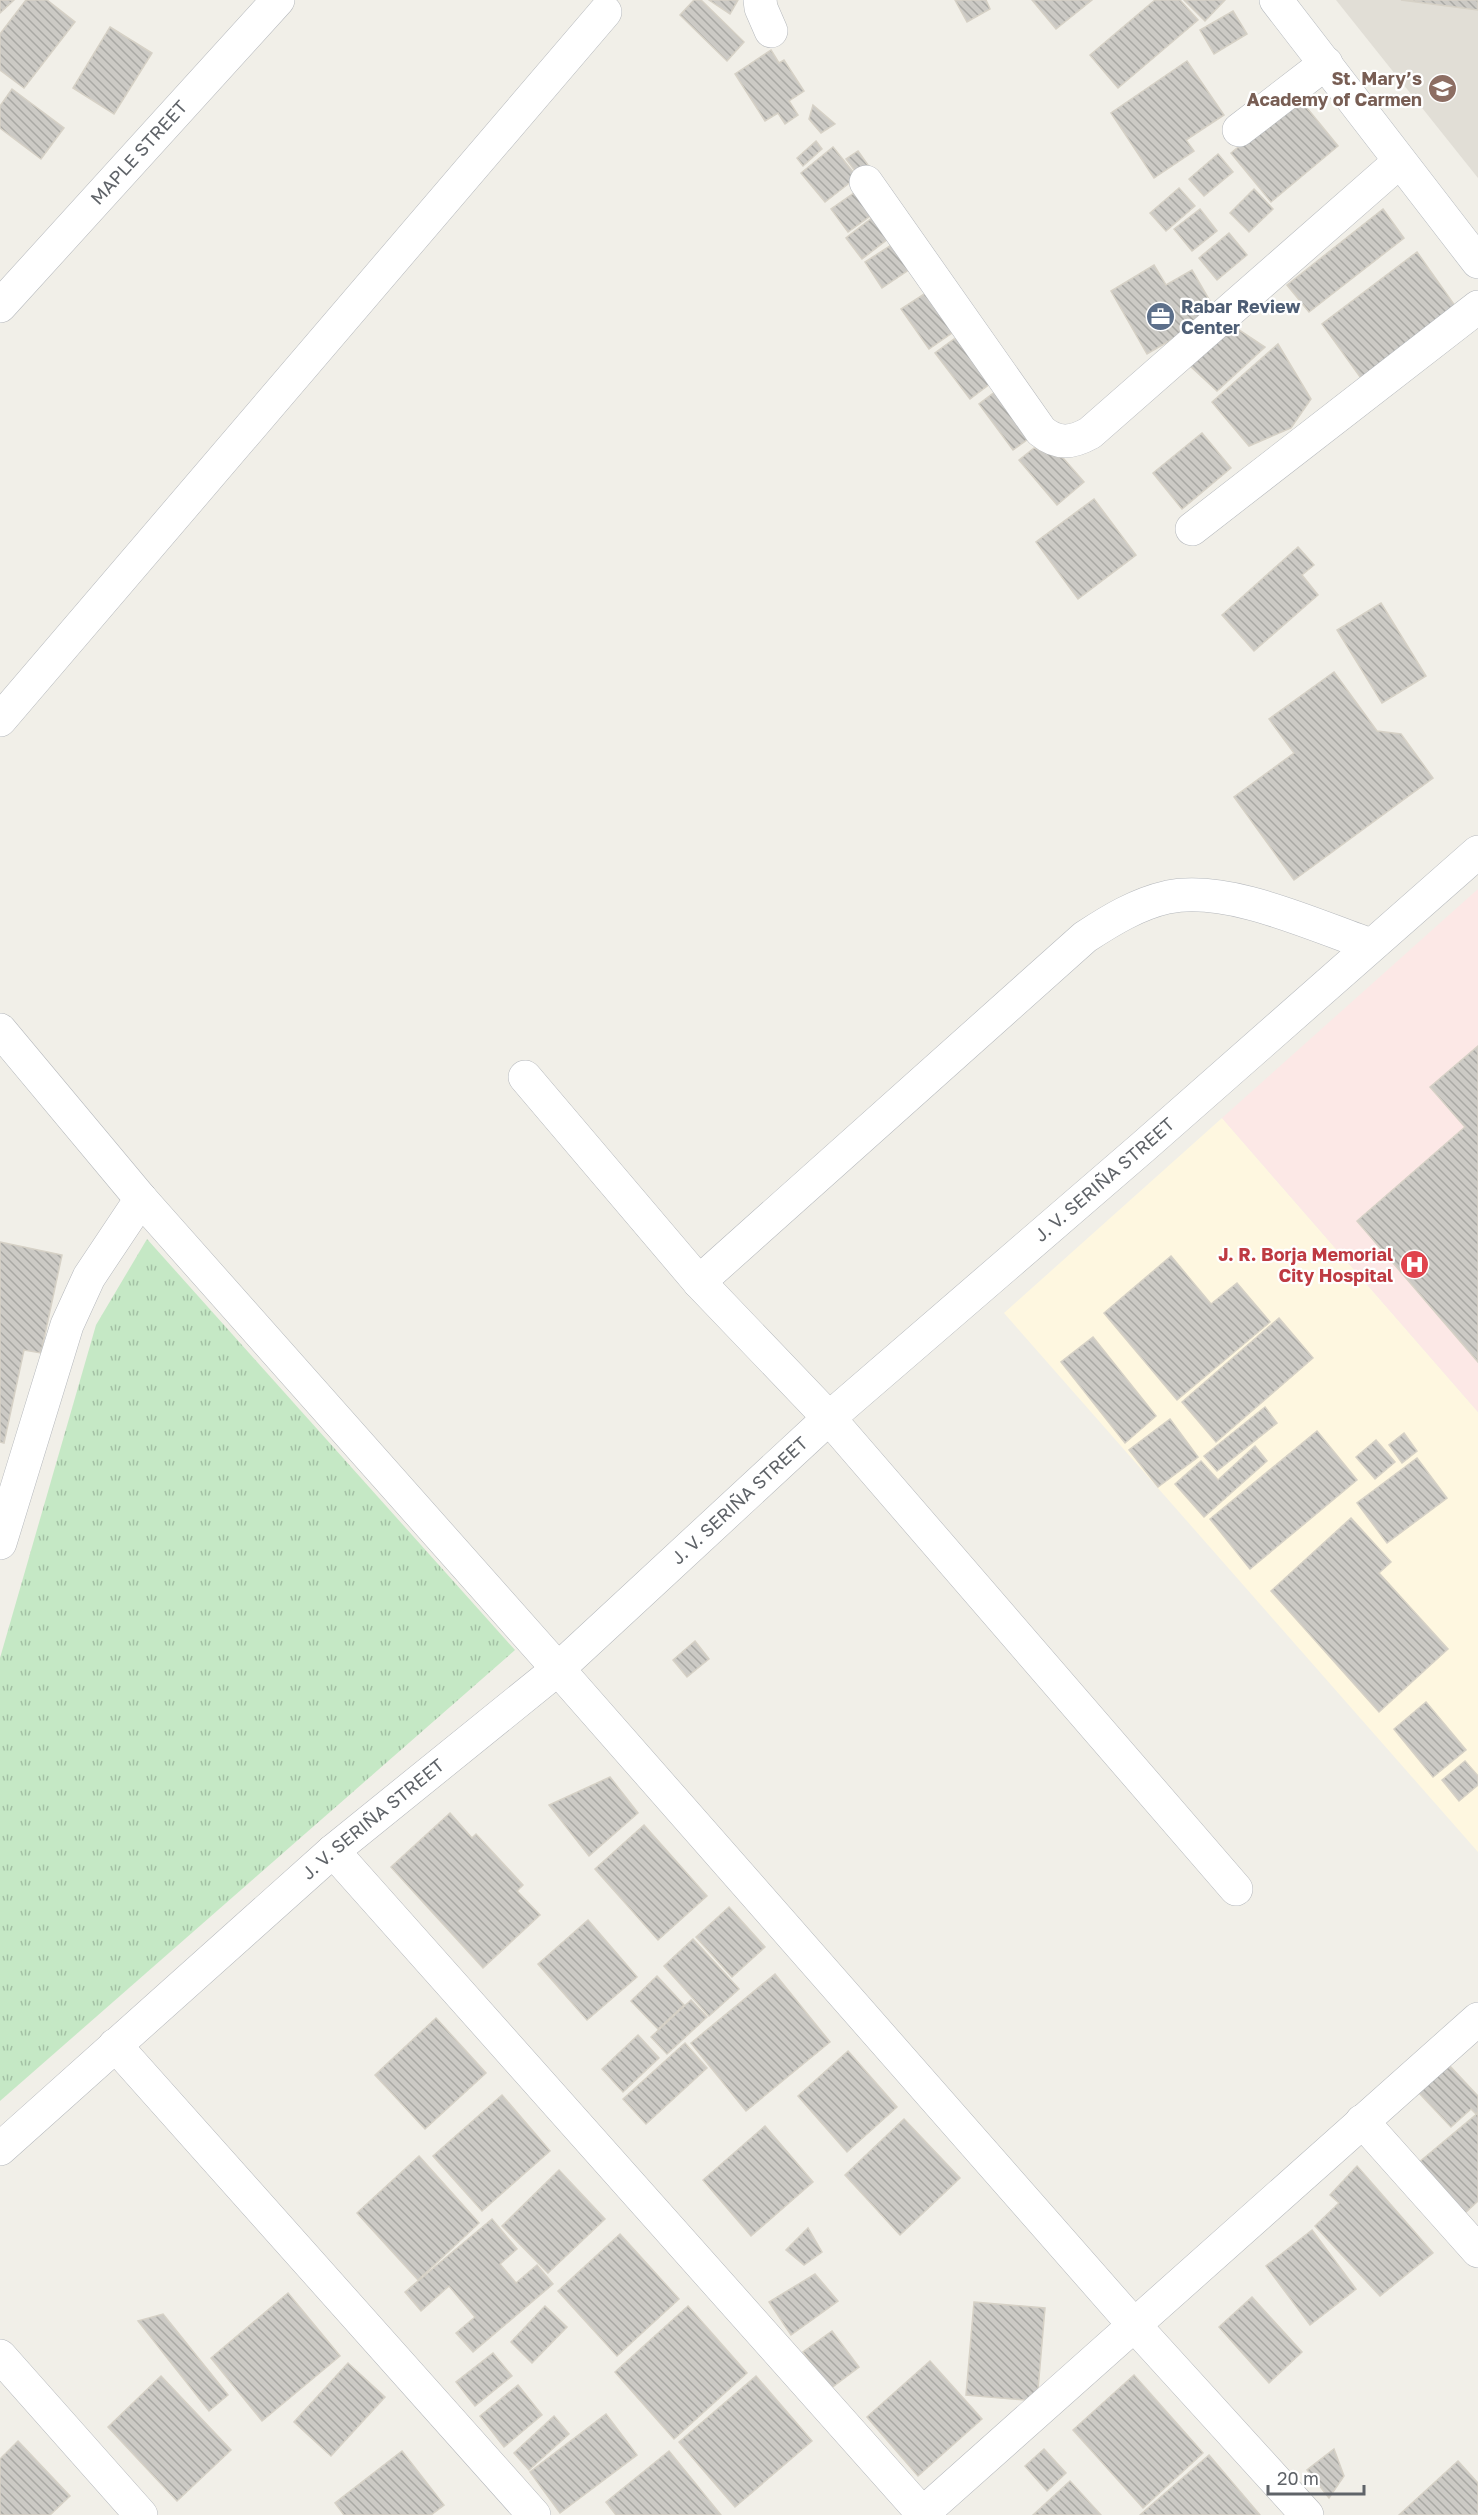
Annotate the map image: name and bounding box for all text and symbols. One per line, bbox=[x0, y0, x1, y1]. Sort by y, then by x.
place label: St. Mary’s Academy of Carmen bbox=[1247, 67, 1422, 110]
school or university icon: St. Mary’s Academy of Carmen bbox=[1427, 73, 1459, 105]
street label: MAPLE STREET bbox=[86, 95, 191, 209]
place label: Rabar Review Center bbox=[1181, 295, 1300, 338]
office icon: Rabar Review Center bbox=[1144, 301, 1176, 333]
street label: J. V. SERIÑA STREET bbox=[1030, 1112, 1179, 1246]
place label: J. R. Borja Memorial City Hospital bbox=[1218, 1243, 1393, 1286]
hospital icon: J. R. Borja Memorial City Hospital bbox=[1398, 1249, 1430, 1281]
street label: J. V. SERIÑA STREET bbox=[666, 1431, 812, 1569]
street label: J. V. SERIÑA STREET bbox=[297, 1754, 448, 1884]
scale bar bbox=[1268, 2458, 1364, 2496]
text: 20 m bbox=[1277, 2467, 1319, 2489]

